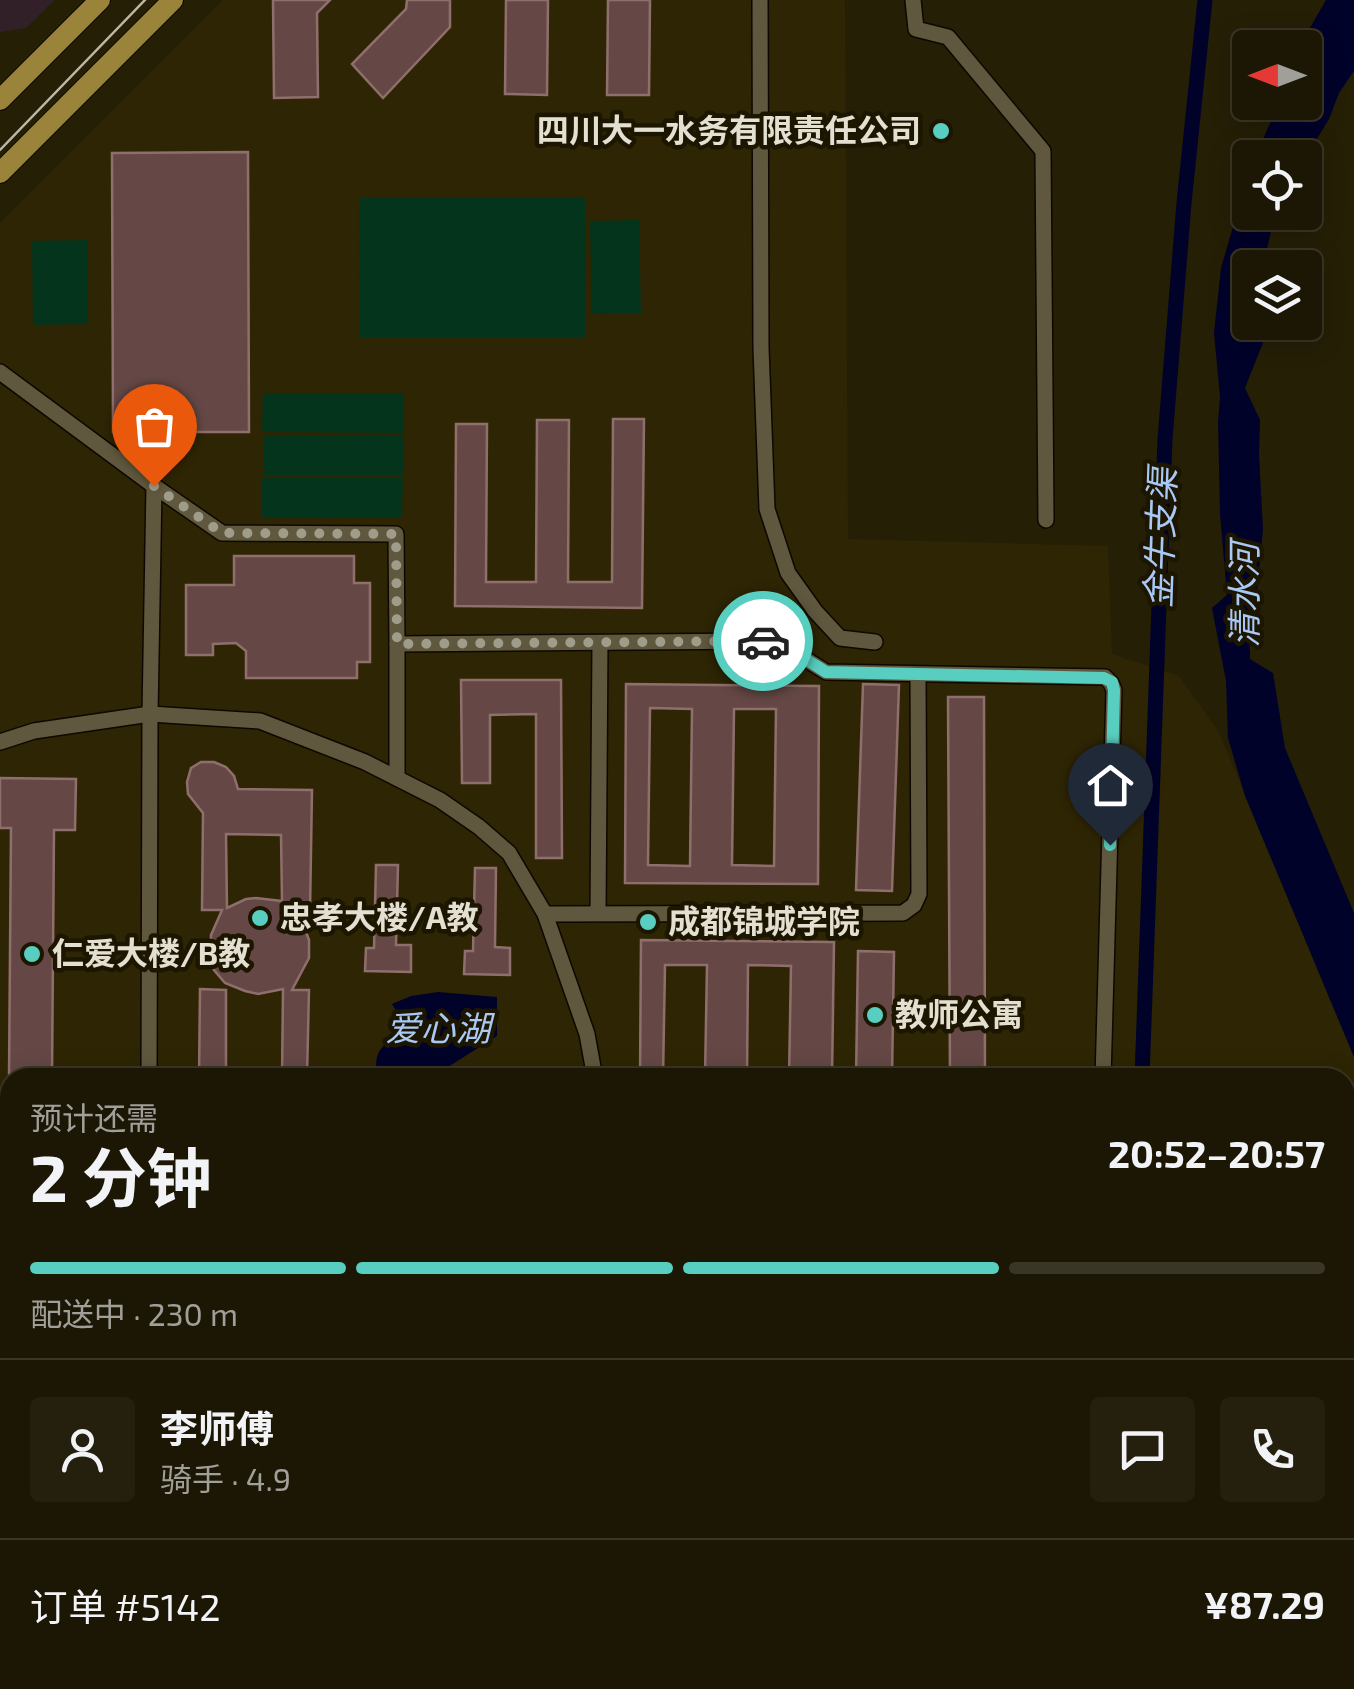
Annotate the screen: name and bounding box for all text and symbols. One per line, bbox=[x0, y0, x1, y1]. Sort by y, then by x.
north arrow bbox=[1232, 30, 1322, 120]
map controls bbox=[1232, 30, 1322, 340]
place label: 四川大一水务有限责任公司 bbox=[537, 110, 921, 148]
marker: 四川大一水务有限责任公司 bbox=[930, 120, 952, 142]
button: locate bbox=[1232, 140, 1322, 230]
button: layers bbox=[1232, 250, 1322, 340]
pin bbox=[112, 384, 197, 487]
icon: bag bbox=[127, 399, 182, 454]
water label: 金牛支渠 bbox=[1136, 462, 1183, 609]
water label: 清水河 bbox=[1222, 537, 1264, 648]
courier bbox=[713, 591, 813, 691]
icon: car bbox=[736, 614, 791, 669]
pin bbox=[1068, 743, 1153, 846]
icon: home bbox=[1083, 758, 1138, 813]
place label: 忠孝大楼/A教 bbox=[280, 897, 479, 935]
place label: 成都锦城学院 bbox=[668, 901, 860, 939]
marker: 忠孝大楼/A教 bbox=[249, 907, 271, 929]
marker: 成都锦城学院 bbox=[637, 911, 659, 933]
place label: 仁爱大楼/B教 bbox=[52, 933, 250, 971]
marker: 仁爱大楼/B教 bbox=[21, 943, 43, 965]
place label: 教师公寓 bbox=[895, 994, 1023, 1032]
marker: 教师公寓 bbox=[864, 1004, 886, 1026]
water label: 爱心湖 bbox=[385, 1006, 495, 1048]
text: 预计还需 bbox=[30, 1098, 158, 1136]
text: 20:52–20:57 bbox=[1108, 1130, 1325, 1176]
text: 2 分钟 bbox=[30, 1137, 212, 1215]
text: 配送中 · 230 m bbox=[30, 1294, 238, 1332]
button: person bbox=[30, 1397, 135, 1502]
button: chat bbox=[1090, 1397, 1195, 1502]
button: phone bbox=[1220, 1397, 1325, 1502]
text: 李师傅 bbox=[160, 1405, 274, 1451]
text: 骑手 · 4.9 bbox=[160, 1459, 291, 1497]
text: ¥87.29 bbox=[1204, 1581, 1325, 1627]
text: 订单 #5142 bbox=[30, 1583, 221, 1629]

